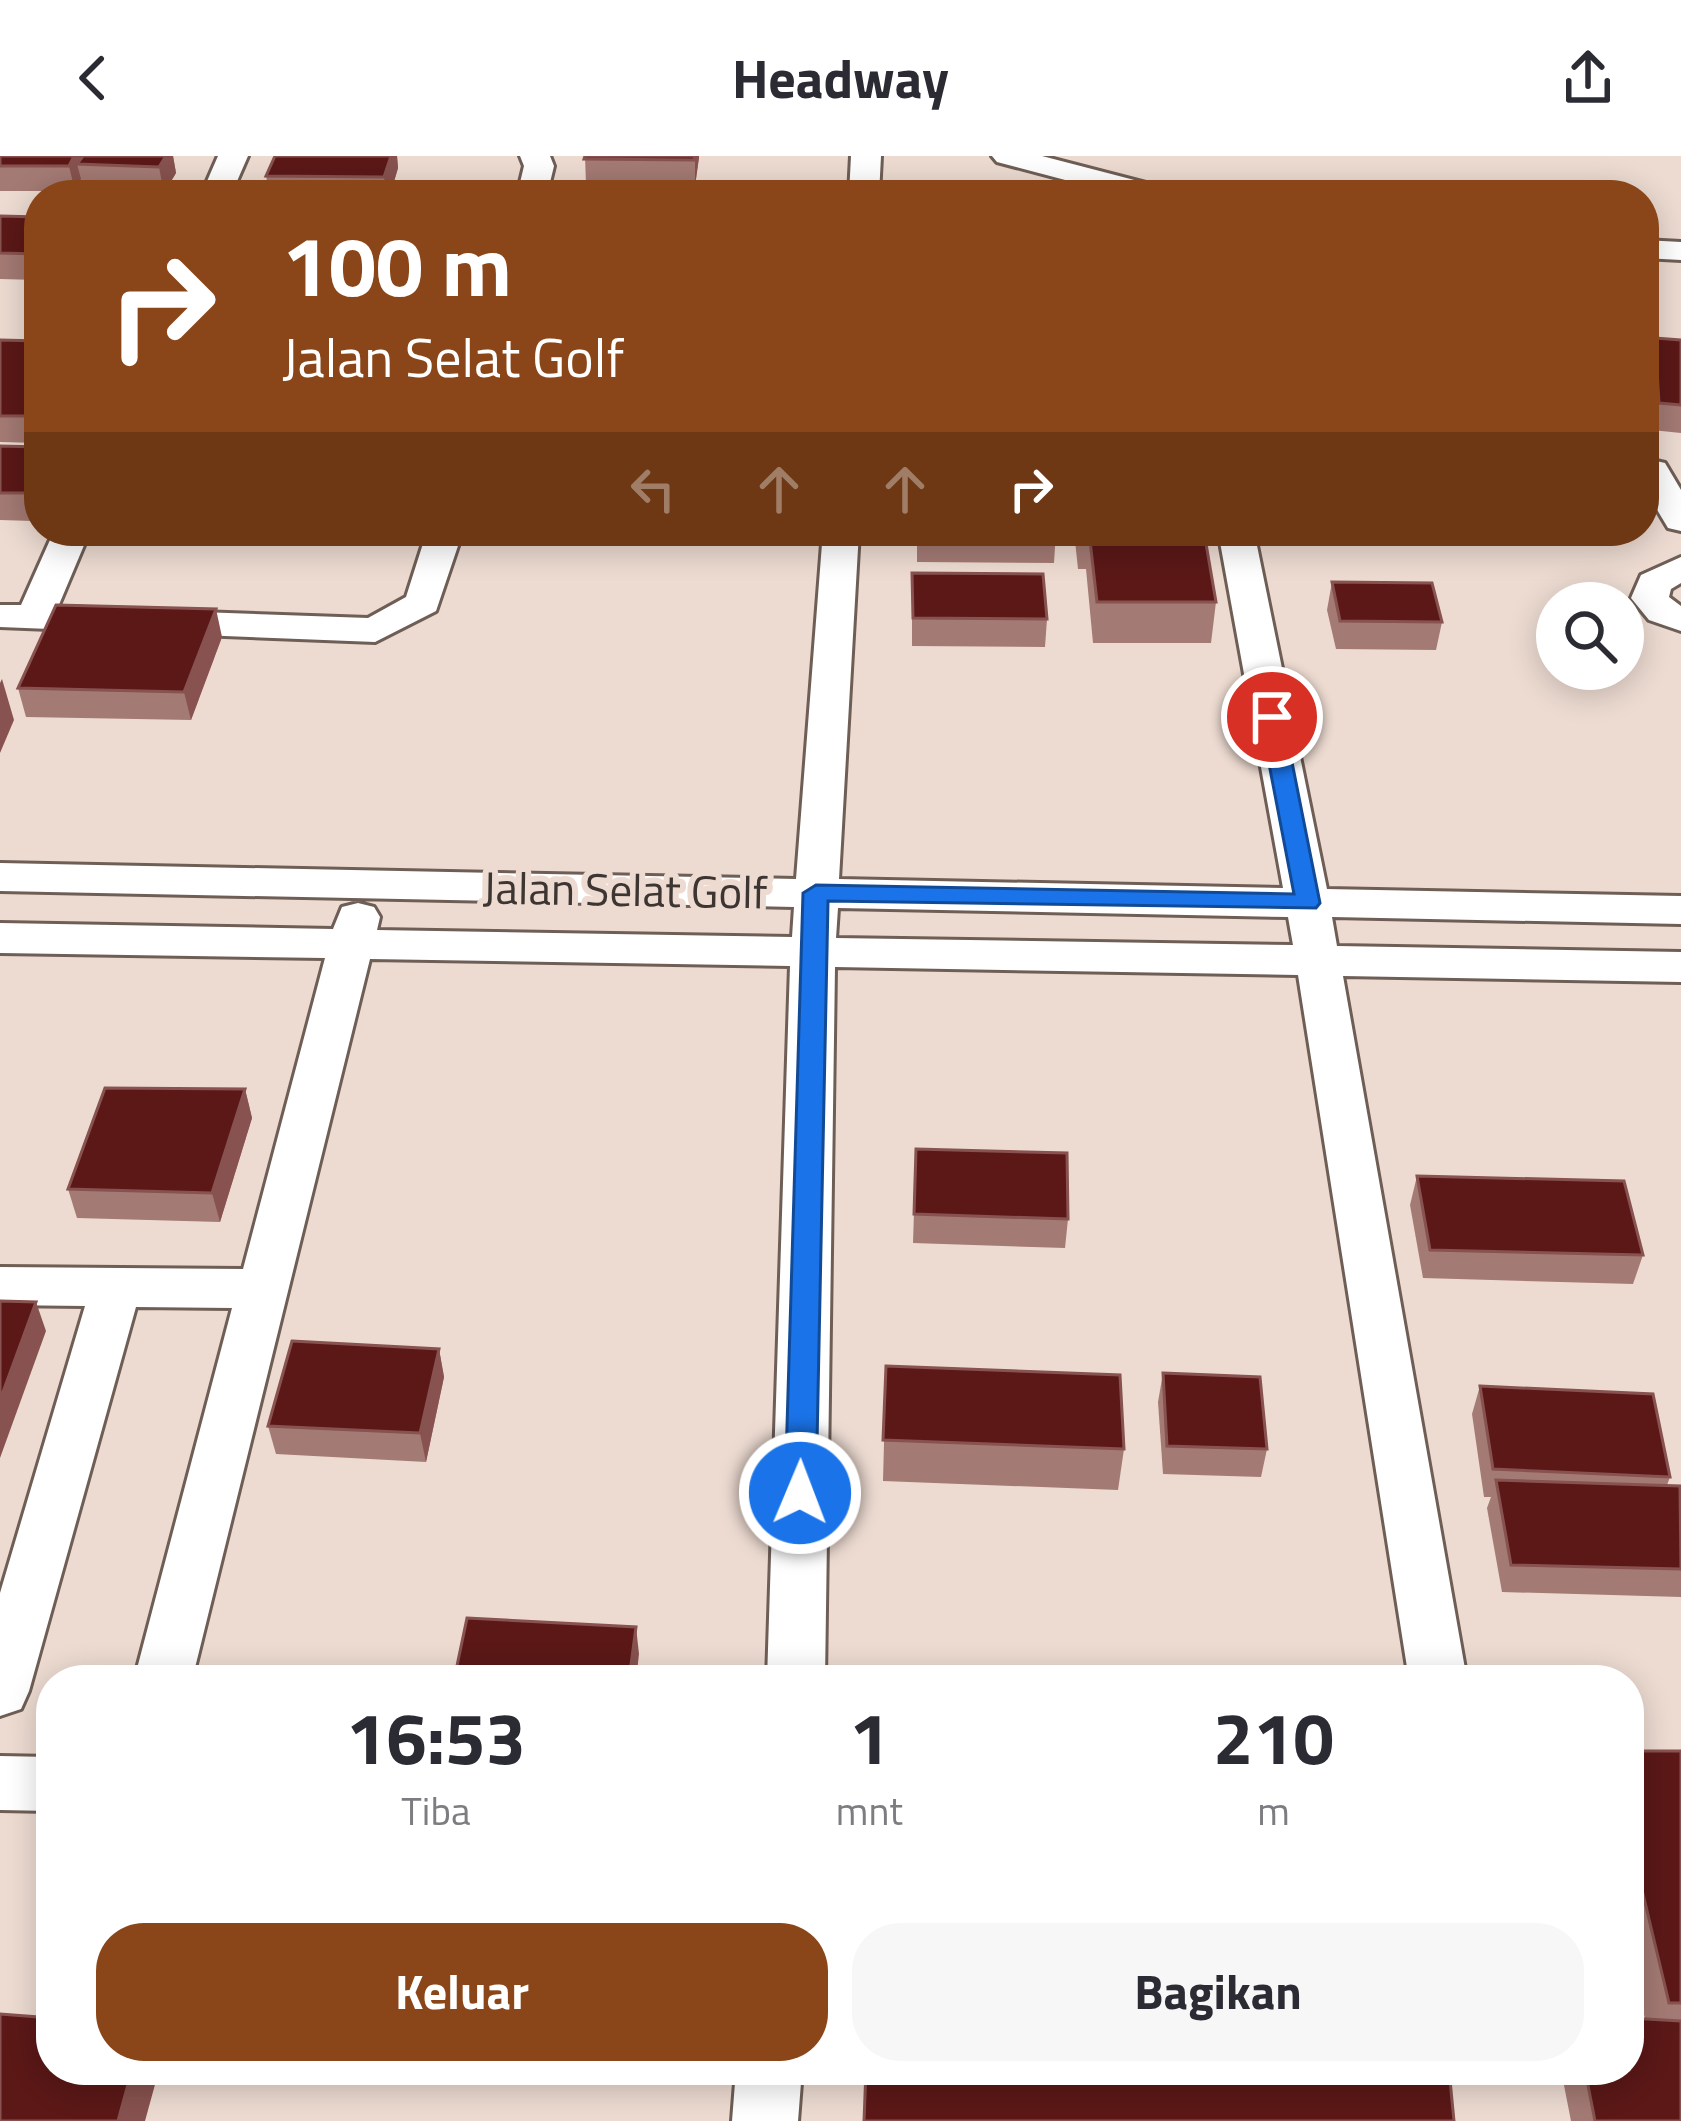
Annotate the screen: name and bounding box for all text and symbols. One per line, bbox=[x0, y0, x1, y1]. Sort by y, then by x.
text: Headway bbox=[732, 37, 949, 119]
icon: back bbox=[60, 45, 126, 111]
icon: share bbox=[1555, 45, 1621, 111]
text: 100 m bbox=[282, 201, 512, 329]
icon: right bbox=[84, 228, 240, 384]
text: Jalan Selat Golf bbox=[282, 316, 624, 398]
icon: left bbox=[620, 456, 686, 522]
icon: ahead bbox=[746, 456, 812, 522]
icon: ahead bbox=[872, 456, 938, 522]
icon: right bbox=[998, 456, 1064, 522]
map controls bbox=[1536, 582, 1644, 690]
button: search bbox=[1536, 582, 1644, 690]
pin bbox=[1221, 666, 1323, 768]
icon: arrive bbox=[1239, 684, 1305, 750]
street label: Jalan Selat Golf bbox=[482, 853, 768, 925]
position arrow bbox=[737, 1430, 863, 1556]
text: 16:53 bbox=[346, 1682, 526, 1792]
text: 1 bbox=[849, 1682, 890, 1792]
text: 210 bbox=[1213, 1682, 1334, 1792]
text: Tiba bbox=[401, 1781, 470, 1840]
text: mnt bbox=[836, 1781, 903, 1840]
text: m bbox=[1257, 1781, 1290, 1840]
button: Keluar bbox=[96, 1923, 828, 2061]
button: Bagikan bbox=[852, 1923, 1584, 2061]

